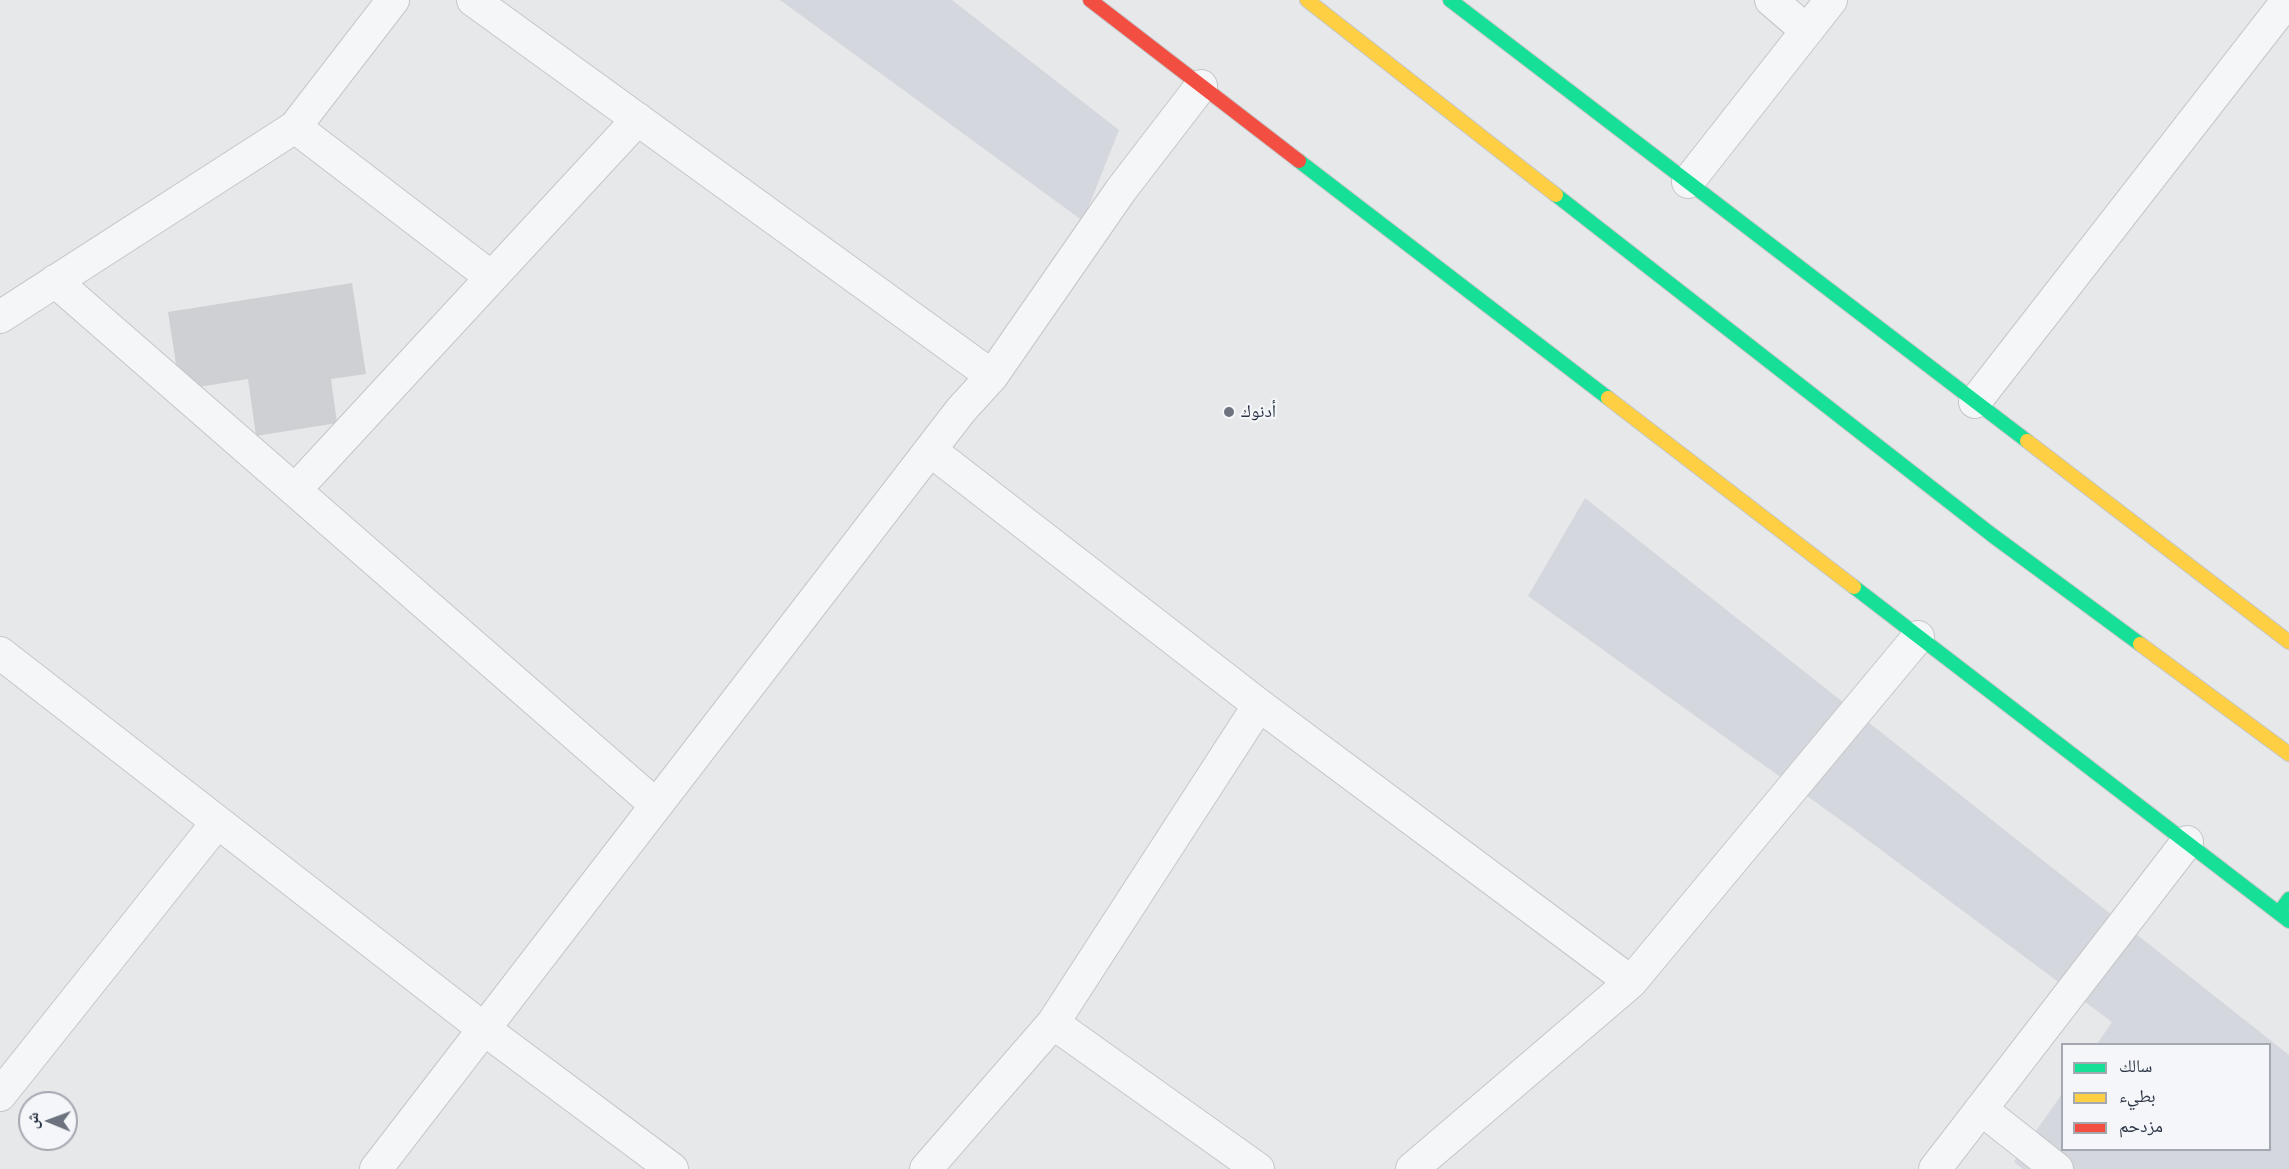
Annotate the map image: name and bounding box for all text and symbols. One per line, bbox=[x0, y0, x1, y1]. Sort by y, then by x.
place label: أدنوك bbox=[1241, 401, 1276, 423]
marker: أدنوك bbox=[1222, 405, 1236, 419]
legend bbox=[2061, 1043, 2271, 1151]
text: سالك bbox=[2119, 1053, 2152, 1077]
text: بطيء bbox=[2119, 1083, 2156, 1107]
north arrow bbox=[18, 1091, 78, 1151]
text: ش bbox=[21, 1112, 43, 1129]
text: مزدحم bbox=[2119, 1113, 2163, 1137]

